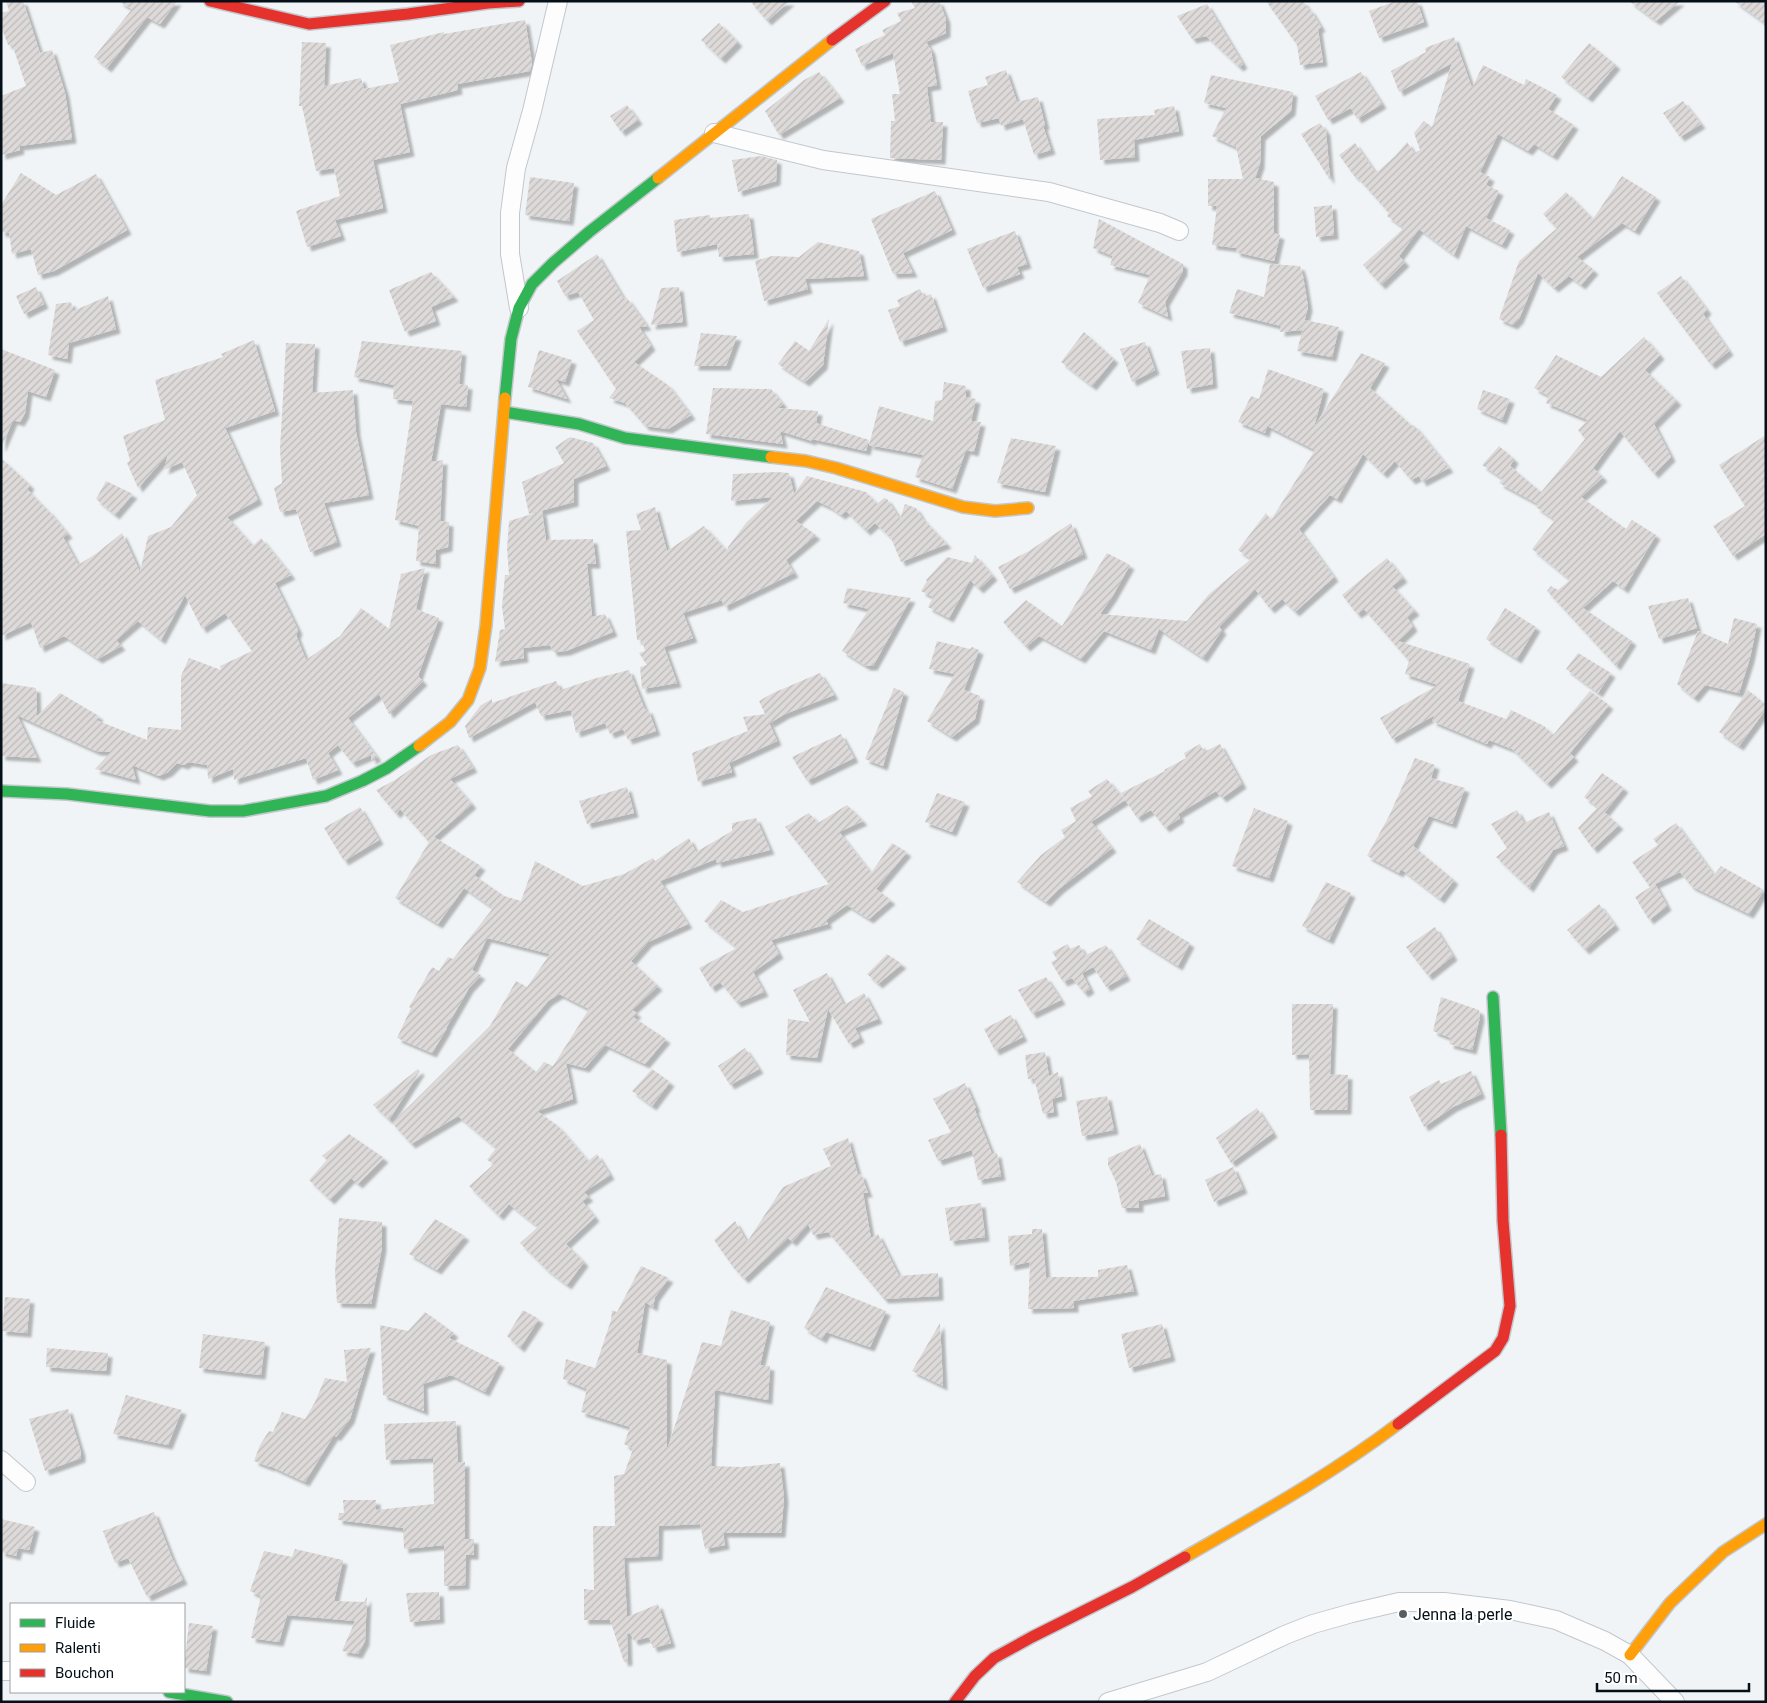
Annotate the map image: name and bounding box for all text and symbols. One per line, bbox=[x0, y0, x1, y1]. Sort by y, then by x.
legend bbox=[10, 1603, 185, 1693]
place label: Jenna la perle bbox=[1413, 1605, 1512, 1624]
marker: Jenna la perle bbox=[1397, 1608, 1409, 1620]
text: Fluide bbox=[55, 1614, 95, 1632]
text: Ralenti bbox=[55, 1639, 101, 1657]
scale bar bbox=[1597, 1660, 1750, 1692]
text: Bouchon bbox=[55, 1664, 114, 1682]
text: 50 m bbox=[1604, 1669, 1638, 1687]

